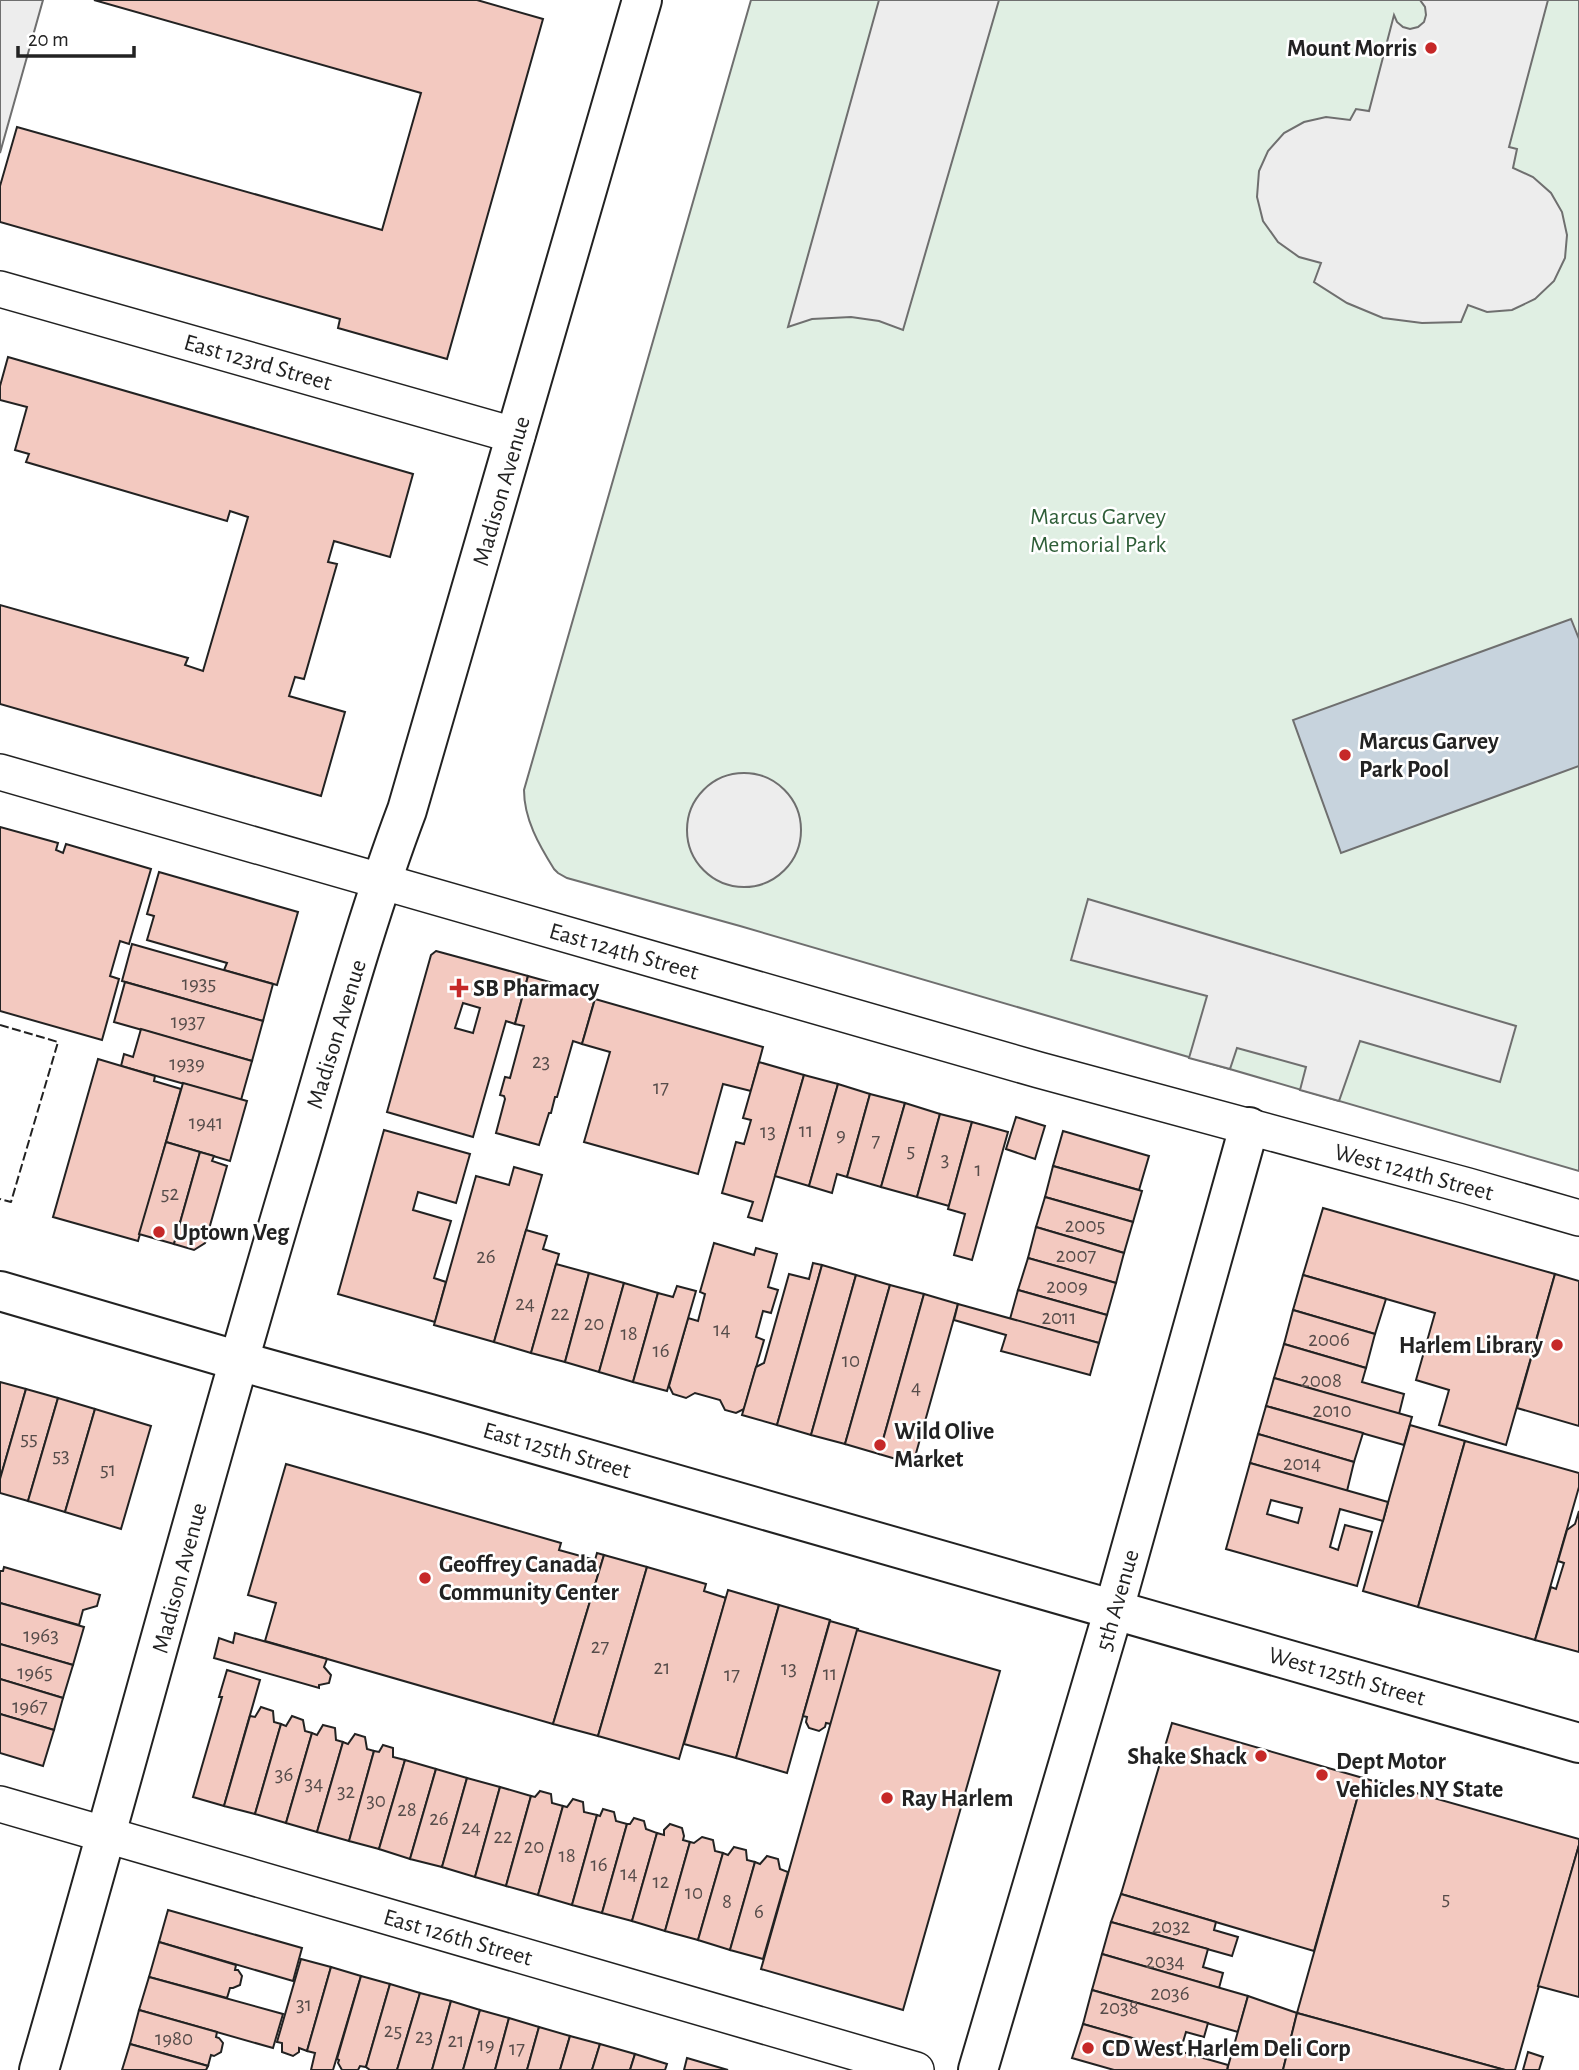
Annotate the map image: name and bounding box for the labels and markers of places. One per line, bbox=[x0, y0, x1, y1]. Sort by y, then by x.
place label: Mount Morris bbox=[1287, 37, 1417, 61]
marker: Mount Morris bbox=[1423, 40, 1439, 56]
place label: Marcus Garvey Park Pool bbox=[1359, 730, 1499, 782]
marker: Marcus Garvey Park Pool bbox=[1337, 747, 1353, 763]
place label: SB Pharmacy bbox=[473, 977, 599, 1001]
marker: SB Pharmacy bbox=[451, 980, 467, 996]
place label: Uptown Veg bbox=[173, 1221, 290, 1245]
marker: Uptown Veg bbox=[151, 1224, 167, 1240]
place label: Harlem Library bbox=[1399, 1334, 1543, 1358]
marker: Harlem Library bbox=[1549, 1337, 1565, 1353]
place label: Wild Olive Market bbox=[894, 1420, 994, 1472]
marker: Wild Olive Market bbox=[872, 1437, 888, 1453]
place label: Geoffrey Canada Community Center bbox=[439, 1553, 619, 1605]
marker: Geoffrey Canada Community Center bbox=[417, 1570, 433, 1586]
place label: Shake Shack bbox=[1127, 1745, 1247, 1769]
marker: Shake Shack bbox=[1253, 1748, 1269, 1764]
place label: Dept Motor Vehicles NY State bbox=[1336, 1750, 1503, 1802]
marker: Dept Motor Vehicles NY State bbox=[1314, 1767, 1330, 1783]
place label: Ray Harlem bbox=[901, 1787, 1014, 1811]
marker: Ray Harlem bbox=[879, 1790, 895, 1806]
place label: CD West Harlem Deli Corp bbox=[1102, 2037, 1351, 2061]
marker: CD West Harlem Deli Corp bbox=[1080, 2040, 1096, 2056]

